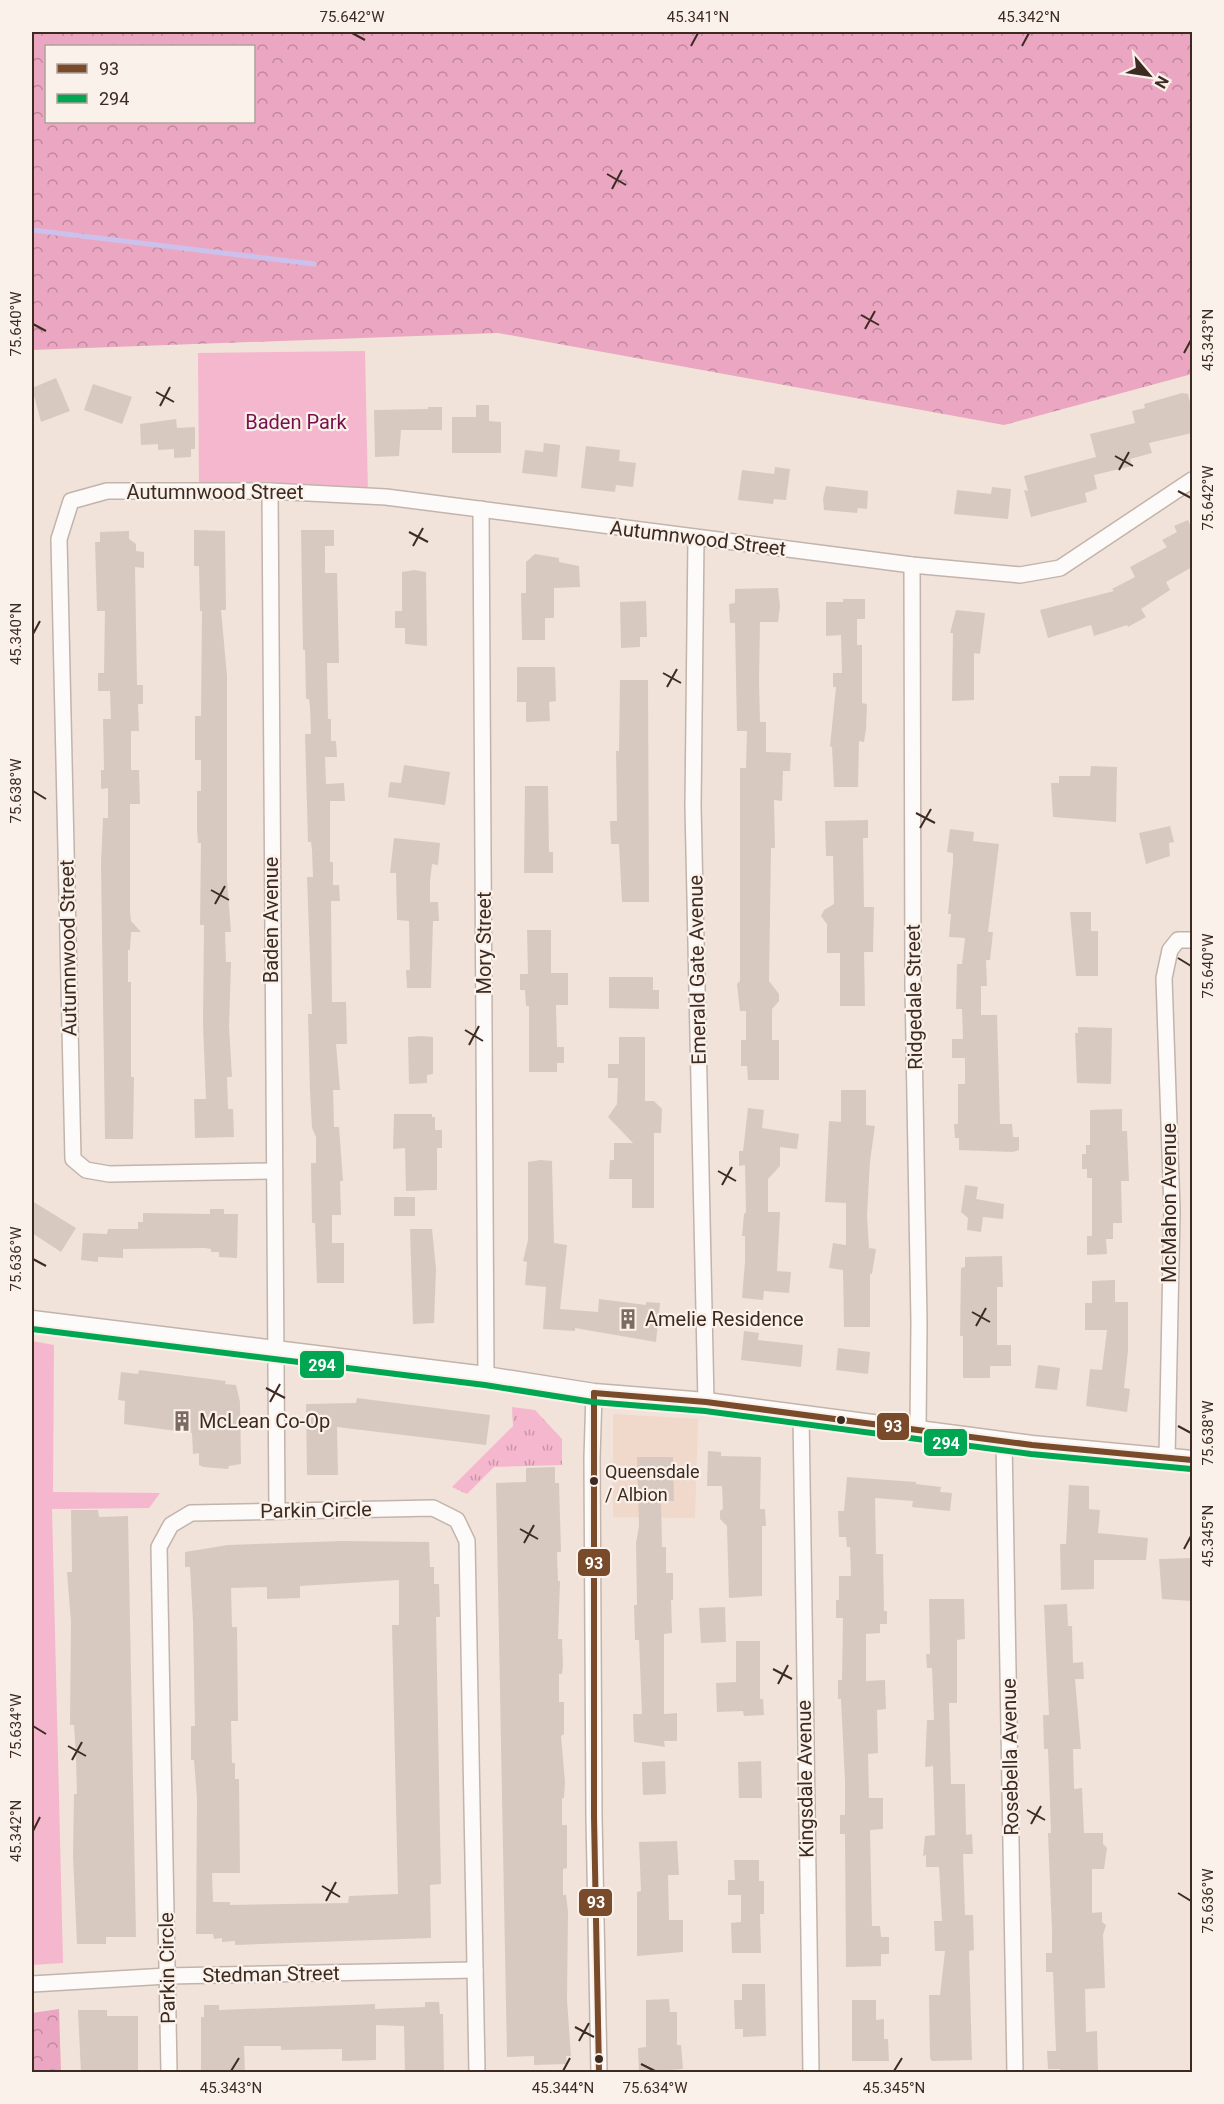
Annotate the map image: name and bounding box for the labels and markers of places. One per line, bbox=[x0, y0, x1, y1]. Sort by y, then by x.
building icon: Amelie Residence bbox=[616, 1307, 640, 1331]
place label: Amelie Residence bbox=[645, 1307, 804, 1331]
building icon: McLean Co-Op bbox=[170, 1409, 194, 1433]
place label: McLean Co-Op bbox=[199, 1409, 330, 1433]
unlabelled marker bbox=[835, 1414, 847, 1426]
place label: Queensdale / Albion bbox=[605, 1461, 700, 1505]
marker: Queensdale / Albion bbox=[588, 1475, 600, 1487]
unlabelled marker bbox=[593, 2053, 605, 2065]

